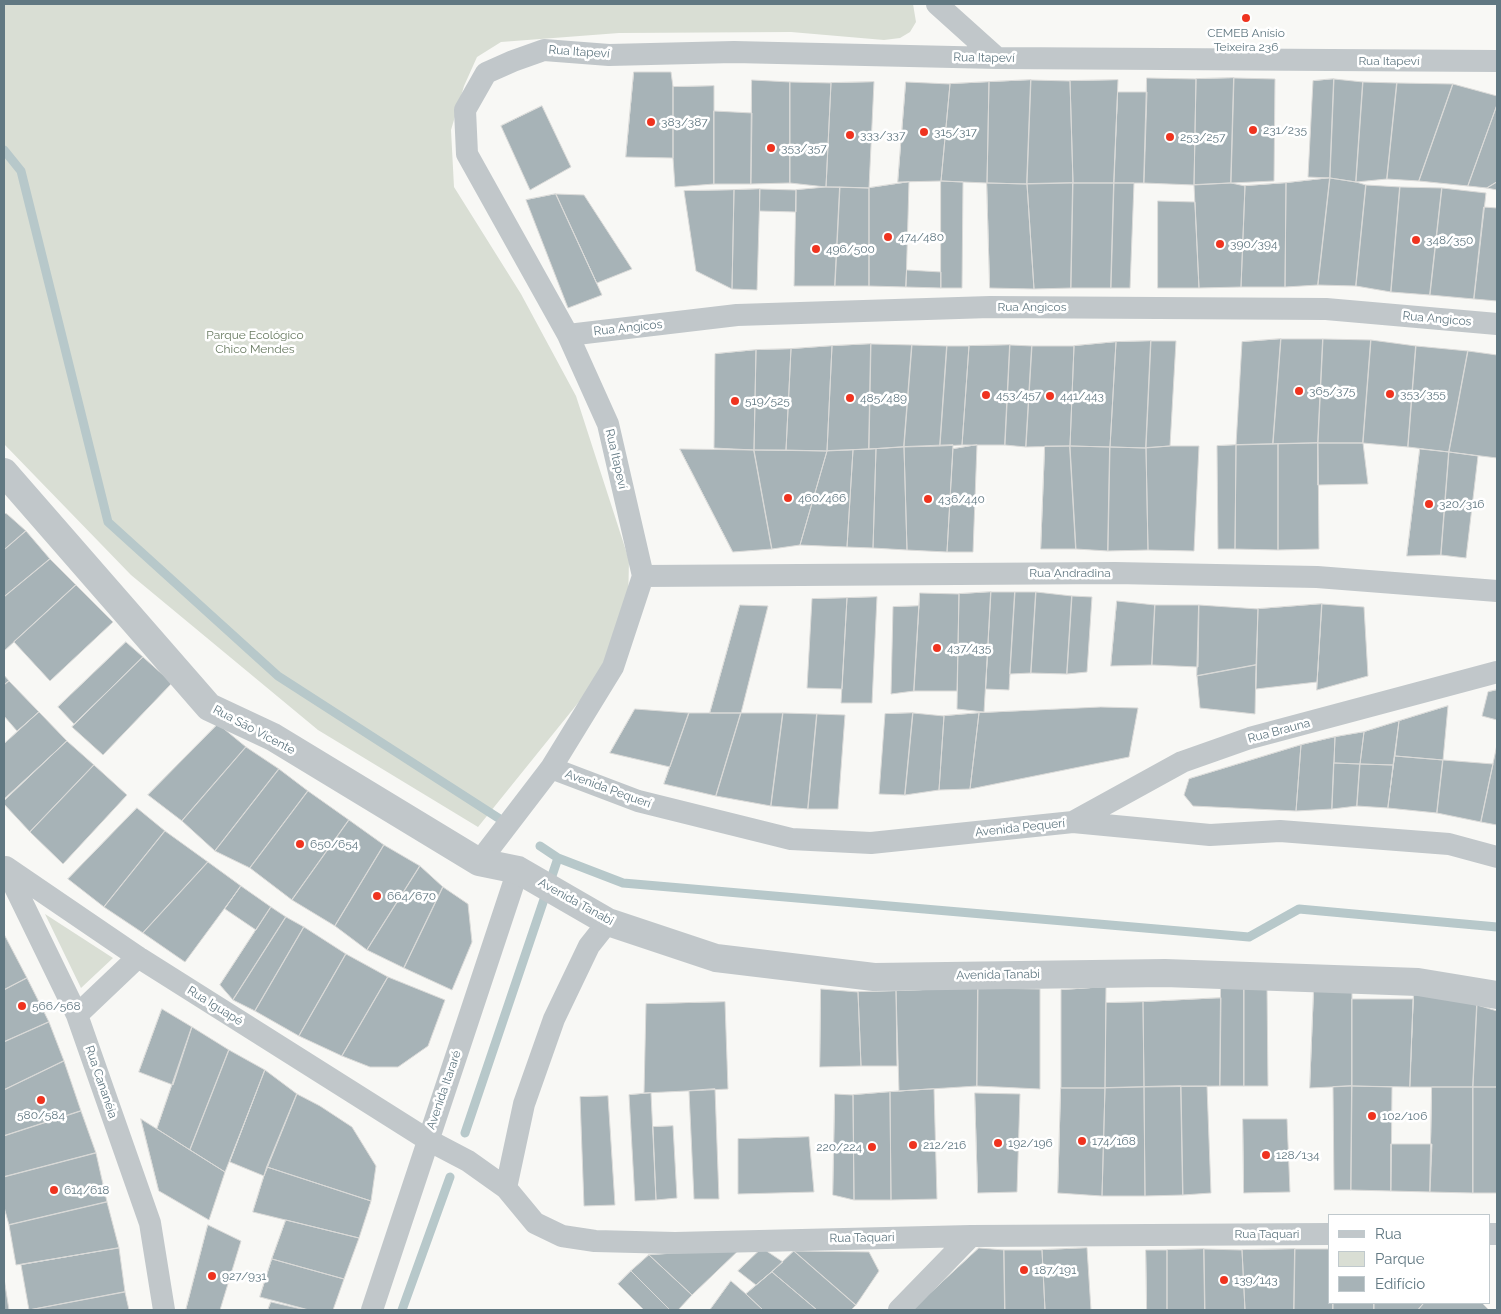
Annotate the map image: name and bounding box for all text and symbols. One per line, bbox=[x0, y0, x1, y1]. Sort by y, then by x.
marker: CEMEB Anísio Teixeira 236 bbox=[1240, 12, 1252, 24]
place label: CEMEB Anísio Teixeira 236 bbox=[1207, 26, 1285, 54]
street label: Rua Itapeví bbox=[548, 43, 610, 61]
street label: Rua Itapeví bbox=[953, 50, 1015, 66]
street label: Rua Itapeví bbox=[1358, 54, 1420, 68]
place label: 383/387 bbox=[661, 115, 708, 129]
marker: 383/387 bbox=[645, 116, 657, 128]
place label: 231/235 bbox=[1263, 123, 1307, 137]
marker: 231/235 bbox=[1247, 124, 1259, 136]
place label: 315/317 bbox=[934, 125, 977, 139]
marker: 315/317 bbox=[918, 126, 930, 138]
place label: 333/337 bbox=[860, 128, 905, 142]
marker: 333/337 bbox=[844, 129, 856, 141]
place label: 253/257 bbox=[1180, 130, 1225, 144]
marker: 253/257 bbox=[1164, 131, 1176, 143]
place label: 353/357 bbox=[781, 141, 827, 155]
marker: 353/357 bbox=[765, 142, 777, 154]
place label: 474/480 bbox=[898, 230, 944, 244]
marker: 474/480 bbox=[882, 231, 894, 243]
place label: 348/350 bbox=[1426, 233, 1473, 247]
marker: 348/350 bbox=[1410, 234, 1422, 246]
place label: 390/394 bbox=[1230, 237, 1278, 251]
marker: 390/394 bbox=[1214, 238, 1226, 250]
place label: 496/500 bbox=[826, 242, 875, 256]
marker: 496/500 bbox=[810, 243, 822, 255]
street label: Rua Angicos bbox=[997, 300, 1067, 314]
street label: Rua Angicos bbox=[1402, 309, 1472, 329]
street label: Rua Angicos bbox=[593, 317, 663, 339]
park label: Parque Ecológico Chico Mendes bbox=[206, 328, 304, 356]
place label: 365/375 bbox=[1309, 384, 1355, 398]
marker: 365/375 bbox=[1293, 385, 1305, 397]
place label: 353/355 bbox=[1400, 387, 1446, 401]
place label: 453/457 bbox=[996, 388, 1041, 402]
marker: 353/355 bbox=[1384, 388, 1396, 400]
marker: 453/457 bbox=[980, 389, 992, 401]
place label: 441/443 bbox=[1060, 389, 1104, 403]
marker: 441/443 bbox=[1044, 390, 1056, 402]
place label: 485/489 bbox=[860, 391, 907, 405]
marker: 485/489 bbox=[844, 392, 856, 404]
place label: 519/525 bbox=[745, 394, 790, 408]
marker: 519/525 bbox=[729, 395, 741, 407]
street label: Rua Itapeví bbox=[602, 428, 630, 490]
place label: 460/466 bbox=[798, 491, 846, 505]
marker: 460/466 bbox=[782, 492, 794, 504]
place label: 436/440 bbox=[938, 492, 985, 506]
marker: 436/440 bbox=[922, 493, 934, 505]
place label: 320/316 bbox=[1439, 497, 1485, 511]
marker: 320/316 bbox=[1423, 498, 1435, 510]
street label: Rua Andradina bbox=[1029, 566, 1111, 580]
place label: 437/435 bbox=[947, 641, 991, 655]
marker: 437/435 bbox=[931, 642, 943, 654]
street label: Rua São Vicente bbox=[211, 702, 297, 758]
street label: Rua Brauna bbox=[1246, 716, 1312, 746]
street label: Avenida Pequerí bbox=[563, 767, 653, 811]
street label: Avenida Pequerí bbox=[974, 816, 1066, 840]
place label: 650/654 bbox=[310, 837, 358, 851]
marker: 650/654 bbox=[294, 838, 306, 850]
street label: Avenida Tanabi bbox=[536, 875, 616, 929]
place label: 664/670 bbox=[387, 889, 436, 903]
marker: 664/670 bbox=[371, 890, 383, 902]
street label: Avenida Tanabi bbox=[956, 967, 1040, 983]
street label: Rua Iguapé bbox=[185, 983, 245, 1029]
place label: 566/568 bbox=[32, 999, 81, 1013]
marker: 566/568 bbox=[16, 1000, 28, 1012]
street label: Rua Cananéia bbox=[82, 1044, 120, 1120]
street label: Avenida Itararé bbox=[424, 1048, 464, 1132]
marker: 580/584 bbox=[35, 1094, 47, 1106]
place label: 580/584 bbox=[17, 1108, 65, 1122]
place label: 102/106 bbox=[1382, 1109, 1427, 1123]
marker: 102/106 bbox=[1366, 1110, 1378, 1122]
place label: 174/168 bbox=[1092, 1134, 1136, 1148]
marker: 174/168 bbox=[1076, 1135, 1088, 1147]
place label: 192/196 bbox=[1008, 1136, 1053, 1150]
marker: 192/196 bbox=[992, 1137, 1004, 1149]
place label: 212/216 bbox=[923, 1138, 966, 1152]
marker: 212/216 bbox=[907, 1139, 919, 1151]
place label: 220/224 bbox=[816, 1140, 862, 1154]
marker: 220/224 bbox=[866, 1141, 878, 1153]
place label: 128/134 bbox=[1276, 1148, 1320, 1162]
marker: 128/134 bbox=[1260, 1149, 1272, 1161]
place label: 614/618 bbox=[64, 1183, 109, 1197]
marker: 614/618 bbox=[48, 1184, 60, 1196]
legend bbox=[1328, 1214, 1491, 1304]
text: Rua bbox=[1375, 1225, 1402, 1243]
street label: Rua Taquari bbox=[1235, 1227, 1299, 1241]
street label: Rua Taquari bbox=[829, 1230, 895, 1246]
text: Parque bbox=[1375, 1250, 1424, 1268]
place label: 187/191 bbox=[1034, 1263, 1076, 1277]
marker: 187/191 bbox=[1018, 1264, 1030, 1276]
place label: 927/931 bbox=[222, 1269, 266, 1283]
marker: 927/931 bbox=[206, 1270, 218, 1282]
place label: 139/143 bbox=[1234, 1273, 1278, 1287]
marker: 139/143 bbox=[1218, 1274, 1230, 1286]
text: Edifício bbox=[1375, 1275, 1425, 1293]

